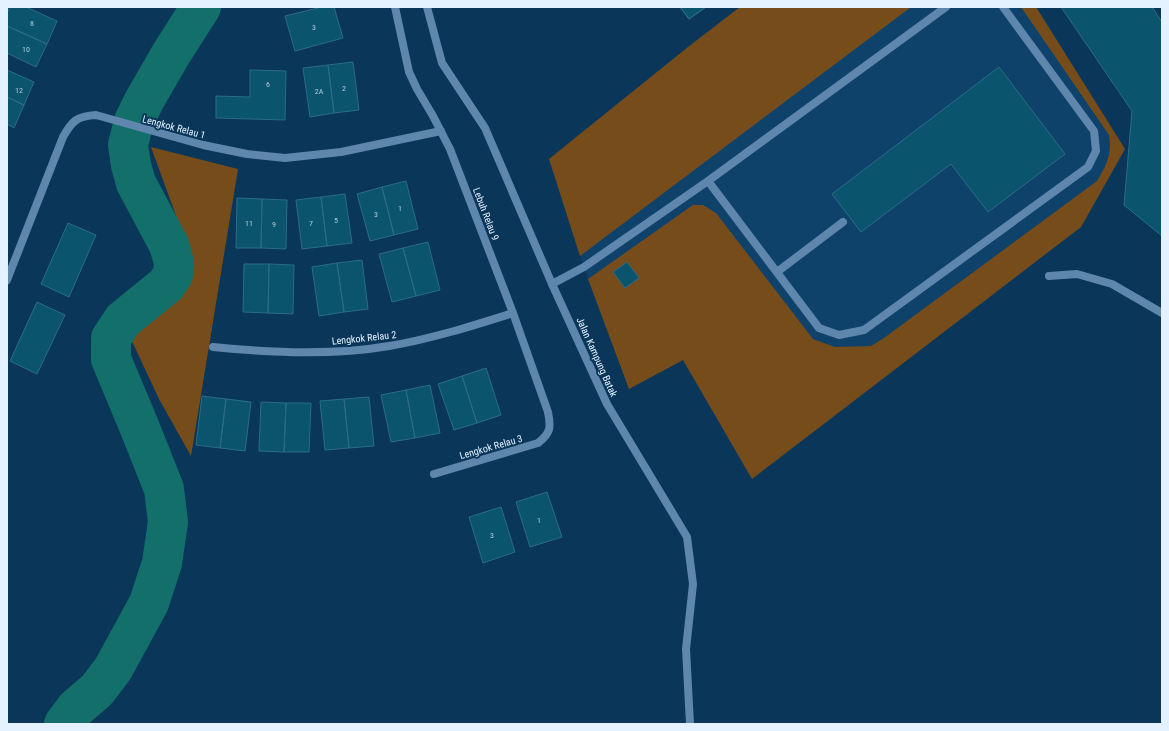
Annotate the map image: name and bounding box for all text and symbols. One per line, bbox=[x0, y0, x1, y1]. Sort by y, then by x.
house number: 8 bbox=[30, 19, 34, 28]
house number: 3 bbox=[312, 23, 316, 32]
house number: 10 bbox=[22, 45, 30, 54]
house number: 6 bbox=[266, 80, 270, 89]
house number: 2 bbox=[342, 84, 346, 93]
house number: 12 bbox=[15, 86, 23, 95]
house number: 2A bbox=[315, 87, 324, 96]
street label: Lengkok Relau 1 bbox=[141, 113, 207, 141]
street label: Lebuh Relau 9 bbox=[471, 186, 501, 242]
house number: 1 bbox=[398, 204, 402, 213]
house number: 3 bbox=[374, 210, 378, 219]
house number: 5 bbox=[334, 216, 338, 225]
house number: 11 bbox=[245, 219, 253, 228]
house number: 7 bbox=[309, 219, 313, 228]
house number: 9 bbox=[272, 220, 276, 229]
street label: Jalan Kampung Batak bbox=[574, 315, 620, 399]
street label: Lengkok Relau 2 bbox=[331, 329, 397, 347]
street label: Lengkok Relau 3 bbox=[458, 433, 524, 461]
house number: 1 bbox=[537, 516, 541, 525]
house number: 3 bbox=[490, 531, 494, 540]

